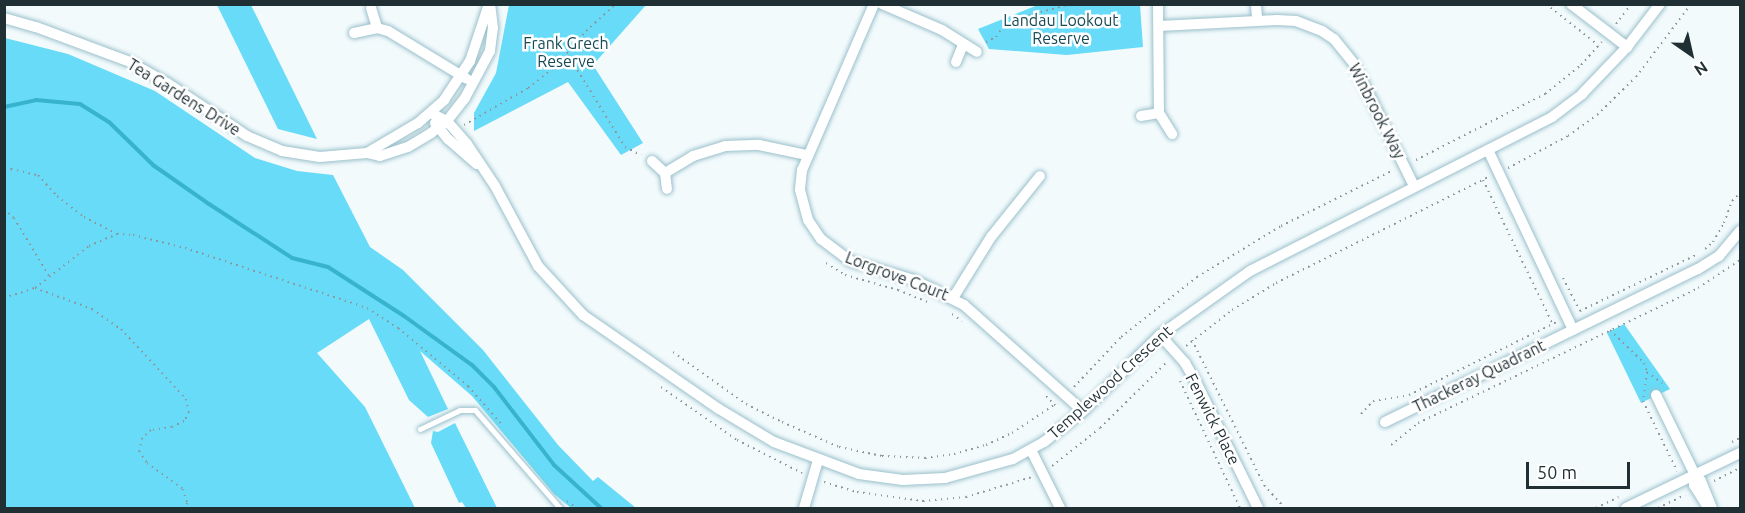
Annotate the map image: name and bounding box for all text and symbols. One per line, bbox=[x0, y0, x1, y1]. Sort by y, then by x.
park label: Landau Lookout Reserve bbox=[1003, 10, 1119, 48]
north arrow bbox=[1661, 24, 1721, 84]
park label: Frank Grech Reserve bbox=[523, 33, 609, 71]
street label: Tea Gardens Drive bbox=[124, 55, 244, 139]
text: N bbox=[1691, 58, 1711, 80]
street label: Winbrook Way bbox=[1345, 60, 1409, 162]
street label: Lorgrove Court bbox=[843, 247, 951, 305]
street label: Templewood Crescent bbox=[1044, 321, 1176, 443]
street label: Thackeray Quadrant bbox=[1410, 336, 1548, 416]
street label: Fenwick Place bbox=[1182, 370, 1244, 468]
scale bar bbox=[1529, 450, 1632, 488]
text: 50 m bbox=[1537, 462, 1577, 482]

